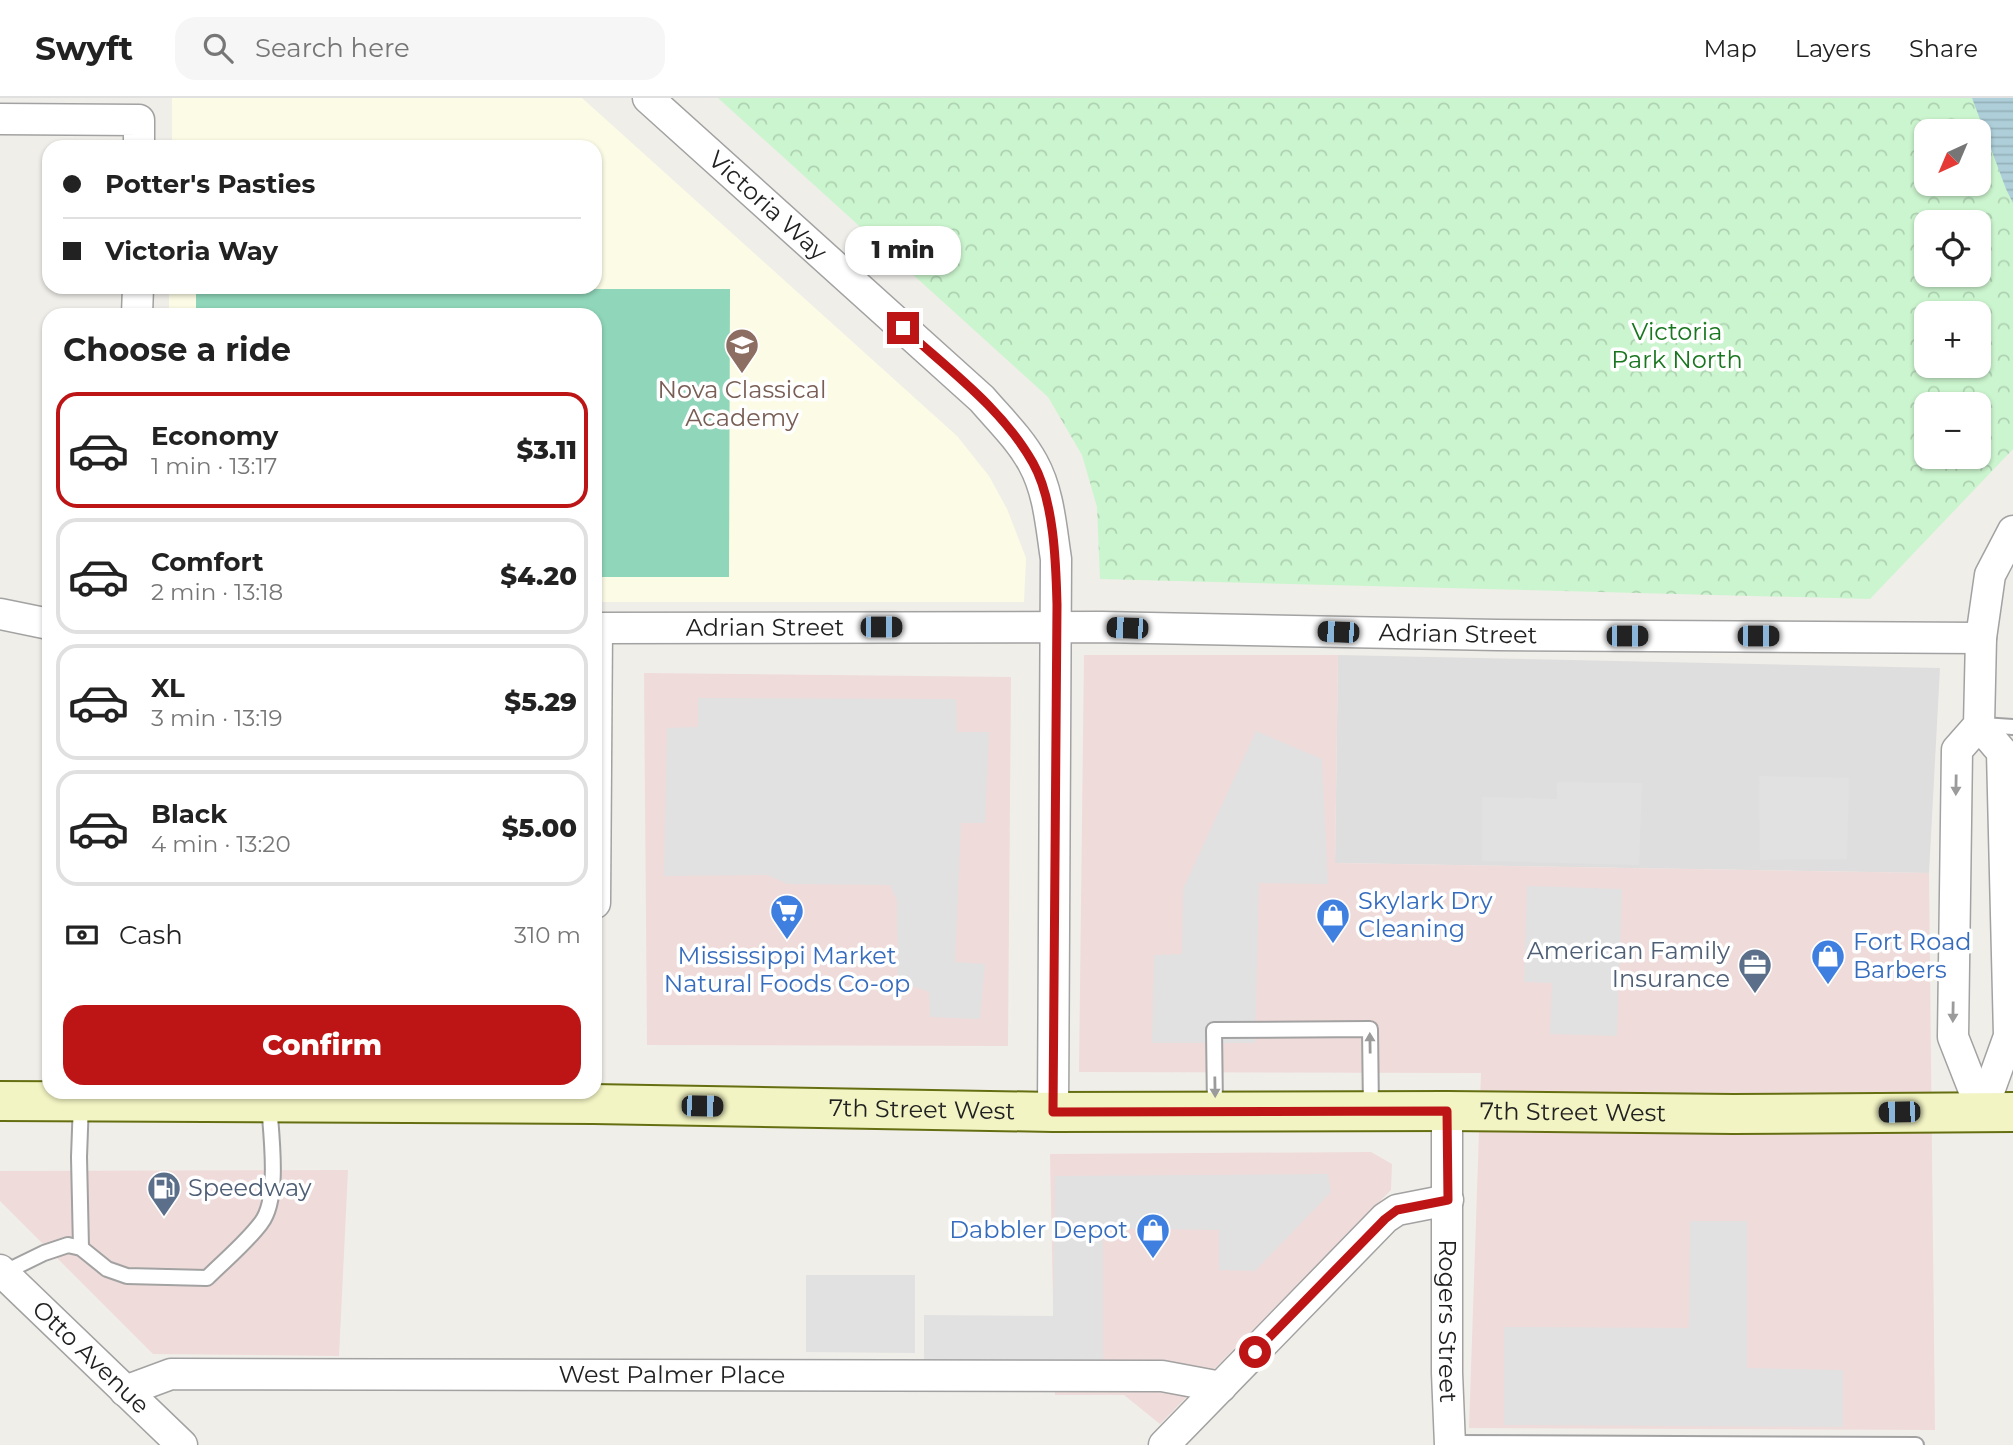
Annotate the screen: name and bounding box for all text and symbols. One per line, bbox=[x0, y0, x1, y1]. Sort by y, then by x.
search box bbox=[175, 17, 665, 80]
text: Swyft bbox=[35, 28, 133, 68]
icon: search bbox=[199, 29, 237, 67]
text: Search here bbox=[255, 32, 410, 64]
text: Map bbox=[1703, 34, 1757, 63]
text: Layers bbox=[1795, 34, 1871, 63]
text: Share bbox=[1909, 34, 1978, 63]
north arrow bbox=[1914, 119, 1992, 196]
map controls bbox=[1914, 119, 1991, 469]
street label: Victoria Way bbox=[703, 145, 833, 266]
text: Potter's Pasties bbox=[105, 168, 315, 200]
button: locate bbox=[1914, 210, 1991, 287]
callout: 1 min bbox=[845, 226, 961, 275]
text: Victoria Way bbox=[105, 235, 278, 267]
text: 1 min bbox=[871, 236, 935, 264]
button: + bbox=[1914, 301, 1991, 378]
route end bbox=[887, 312, 919, 344]
park label: Victoria Park North bbox=[1611, 317, 1743, 374]
school or university icon: Nova Classical Academy bbox=[723, 326, 761, 375]
text: Choose a ride bbox=[63, 330, 291, 369]
place label: Nova Classical Academy bbox=[658, 375, 826, 432]
button: − bbox=[1914, 392, 1991, 469]
icon: car bbox=[67, 419, 130, 482]
text: Economy bbox=[151, 420, 278, 452]
text: $3.11 bbox=[517, 434, 577, 466]
text: 1 min · 13:17 bbox=[151, 452, 277, 480]
icon: car bbox=[67, 545, 130, 608]
text: Comfort bbox=[151, 546, 263, 578]
text: $4.20 bbox=[500, 560, 577, 592]
text: 2 min · 13:18 bbox=[151, 578, 283, 606]
street label: Adrian Street bbox=[686, 613, 845, 642]
car bbox=[861, 617, 903, 638]
car bbox=[1106, 617, 1149, 639]
street label: Adrian Street bbox=[1378, 618, 1538, 649]
car bbox=[1317, 621, 1360, 643]
car bbox=[1607, 626, 1649, 647]
car bbox=[1738, 626, 1780, 647]
icon: car bbox=[67, 671, 130, 734]
text: XL bbox=[151, 672, 185, 704]
text: $5.29 bbox=[504, 686, 577, 718]
text: 3 min · 13:19 bbox=[151, 704, 282, 732]
one-way arrow bbox=[1950, 774, 1962, 796]
icon: car bbox=[67, 797, 130, 860]
text: Black bbox=[151, 798, 227, 830]
text: $5.00 bbox=[502, 812, 577, 844]
text: 4 min · 13:20 bbox=[151, 830, 291, 858]
place label: Skylark Dry Cleaning bbox=[1358, 886, 1493, 943]
supermarket icon: Mississippi Market Natural Foods Co-op bbox=[768, 892, 806, 941]
shop icon: Skylark Dry Cleaning bbox=[1314, 896, 1352, 945]
icon: cash bbox=[63, 916, 101, 954]
text: Cash bbox=[119, 919, 183, 951]
text: 310 m bbox=[514, 921, 581, 949]
place label: Fort Road Barbers bbox=[1853, 927, 1972, 984]
place label: American Family Insurance bbox=[1527, 936, 1730, 993]
shop icon: Fort Road Barbers bbox=[1809, 937, 1847, 986]
place label: Mississippi Market Natural Foods Co-op bbox=[664, 941, 910, 998]
office icon: American Family Insurance bbox=[1736, 946, 1774, 995]
one-way arrow bbox=[1947, 1002, 1959, 1024]
button: Confirm bbox=[63, 1005, 581, 1085]
one-way arrow bbox=[1364, 1032, 1376, 1054]
one-way arrow bbox=[1209, 1076, 1220, 1098]
street label: 7th Street West bbox=[829, 1093, 1016, 1125]
car bbox=[681, 1095, 724, 1117]
street label: 7th Street West bbox=[1480, 1096, 1666, 1127]
car bbox=[1878, 1101, 1921, 1123]
fuel station icon: Speedway bbox=[145, 1169, 183, 1218]
place label: Speedway bbox=[188, 1173, 312, 1202]
shop icon: Dabbler Depot bbox=[1134, 1211, 1172, 1260]
place label: Dabbler Depot bbox=[949, 1215, 1128, 1244]
street label: Rogers Street bbox=[1433, 1239, 1463, 1404]
street label: Otto Avenue bbox=[27, 1294, 156, 1420]
route start bbox=[1239, 1336, 1271, 1368]
street label: West Palmer Place bbox=[559, 1360, 785, 1389]

